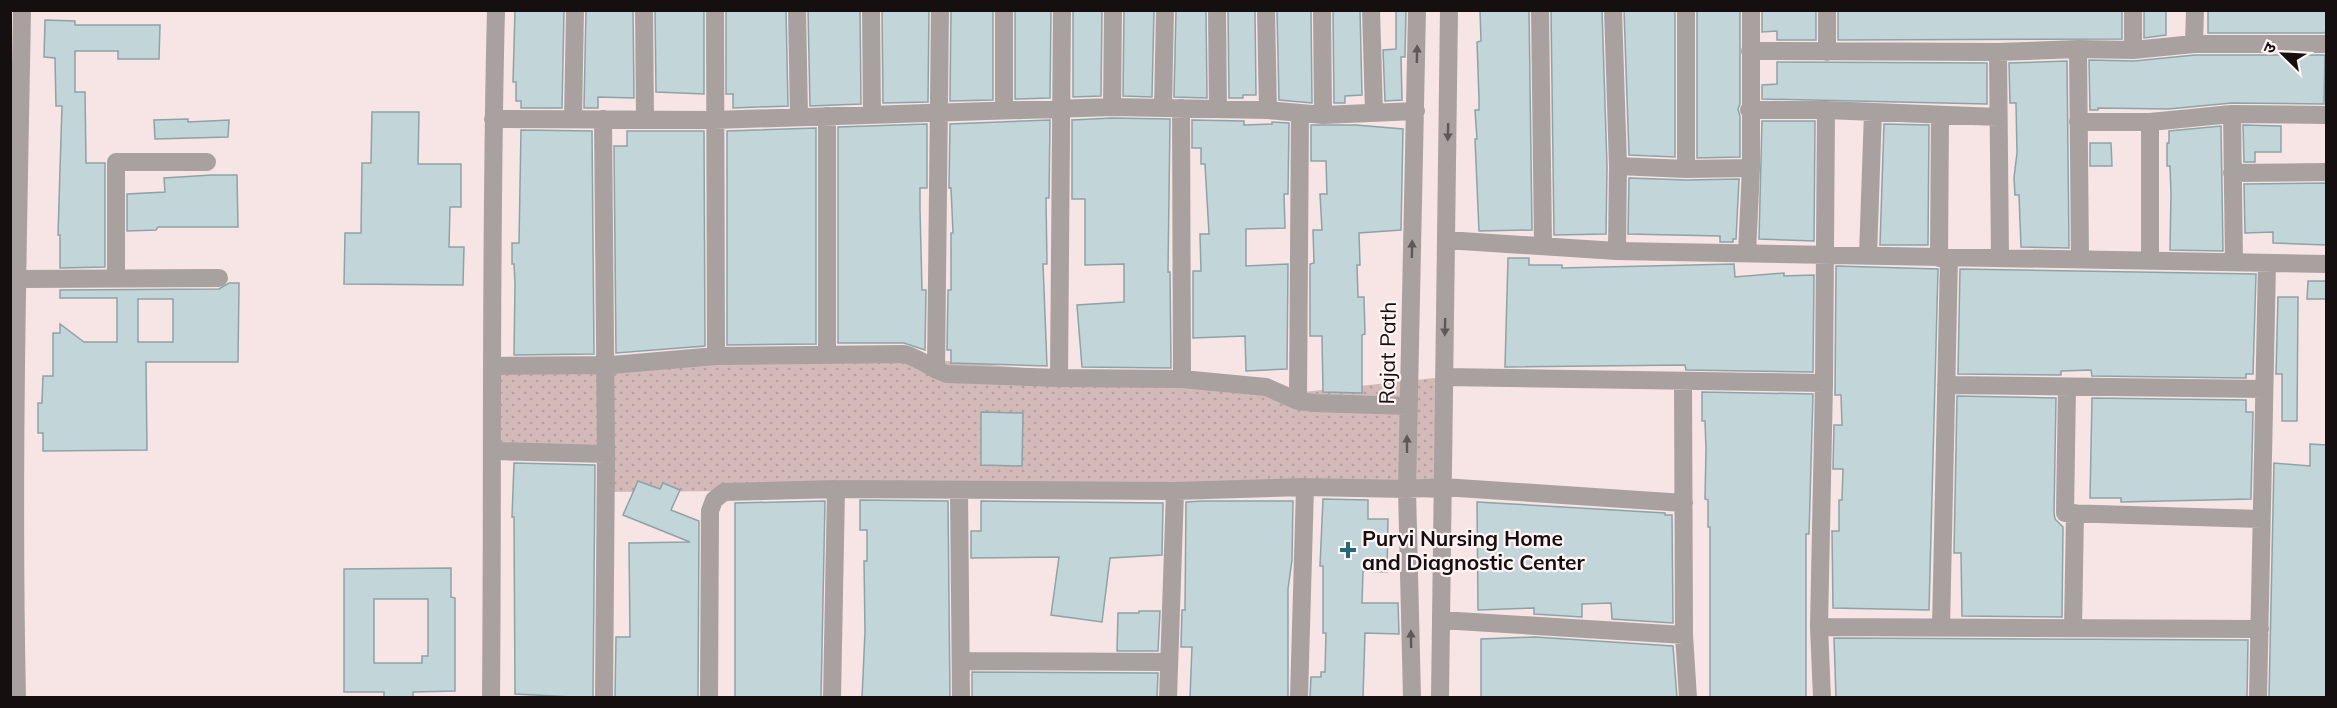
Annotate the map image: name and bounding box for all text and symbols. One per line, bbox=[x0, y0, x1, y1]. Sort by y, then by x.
north arrow bbox=[2253, 24, 2313, 84]
text: उ bbox=[2258, 39, 2281, 56]
one-way arrow bbox=[1412, 45, 1422, 64]
one-way arrow bbox=[1443, 122, 1452, 141]
one-way arrow bbox=[1407, 240, 1416, 259]
street label: Rajat Path bbox=[1373, 301, 1401, 405]
one-way arrow bbox=[1440, 317, 1450, 336]
one-way arrow bbox=[1402, 435, 1412, 454]
place label: Purvi Nursing Home and Diagnostic Center bbox=[1362, 525, 1585, 575]
marker: Purvi Nursing Home and Diagnostic Center bbox=[1339, 541, 1357, 559]
one-way arrow bbox=[1406, 630, 1415, 649]

